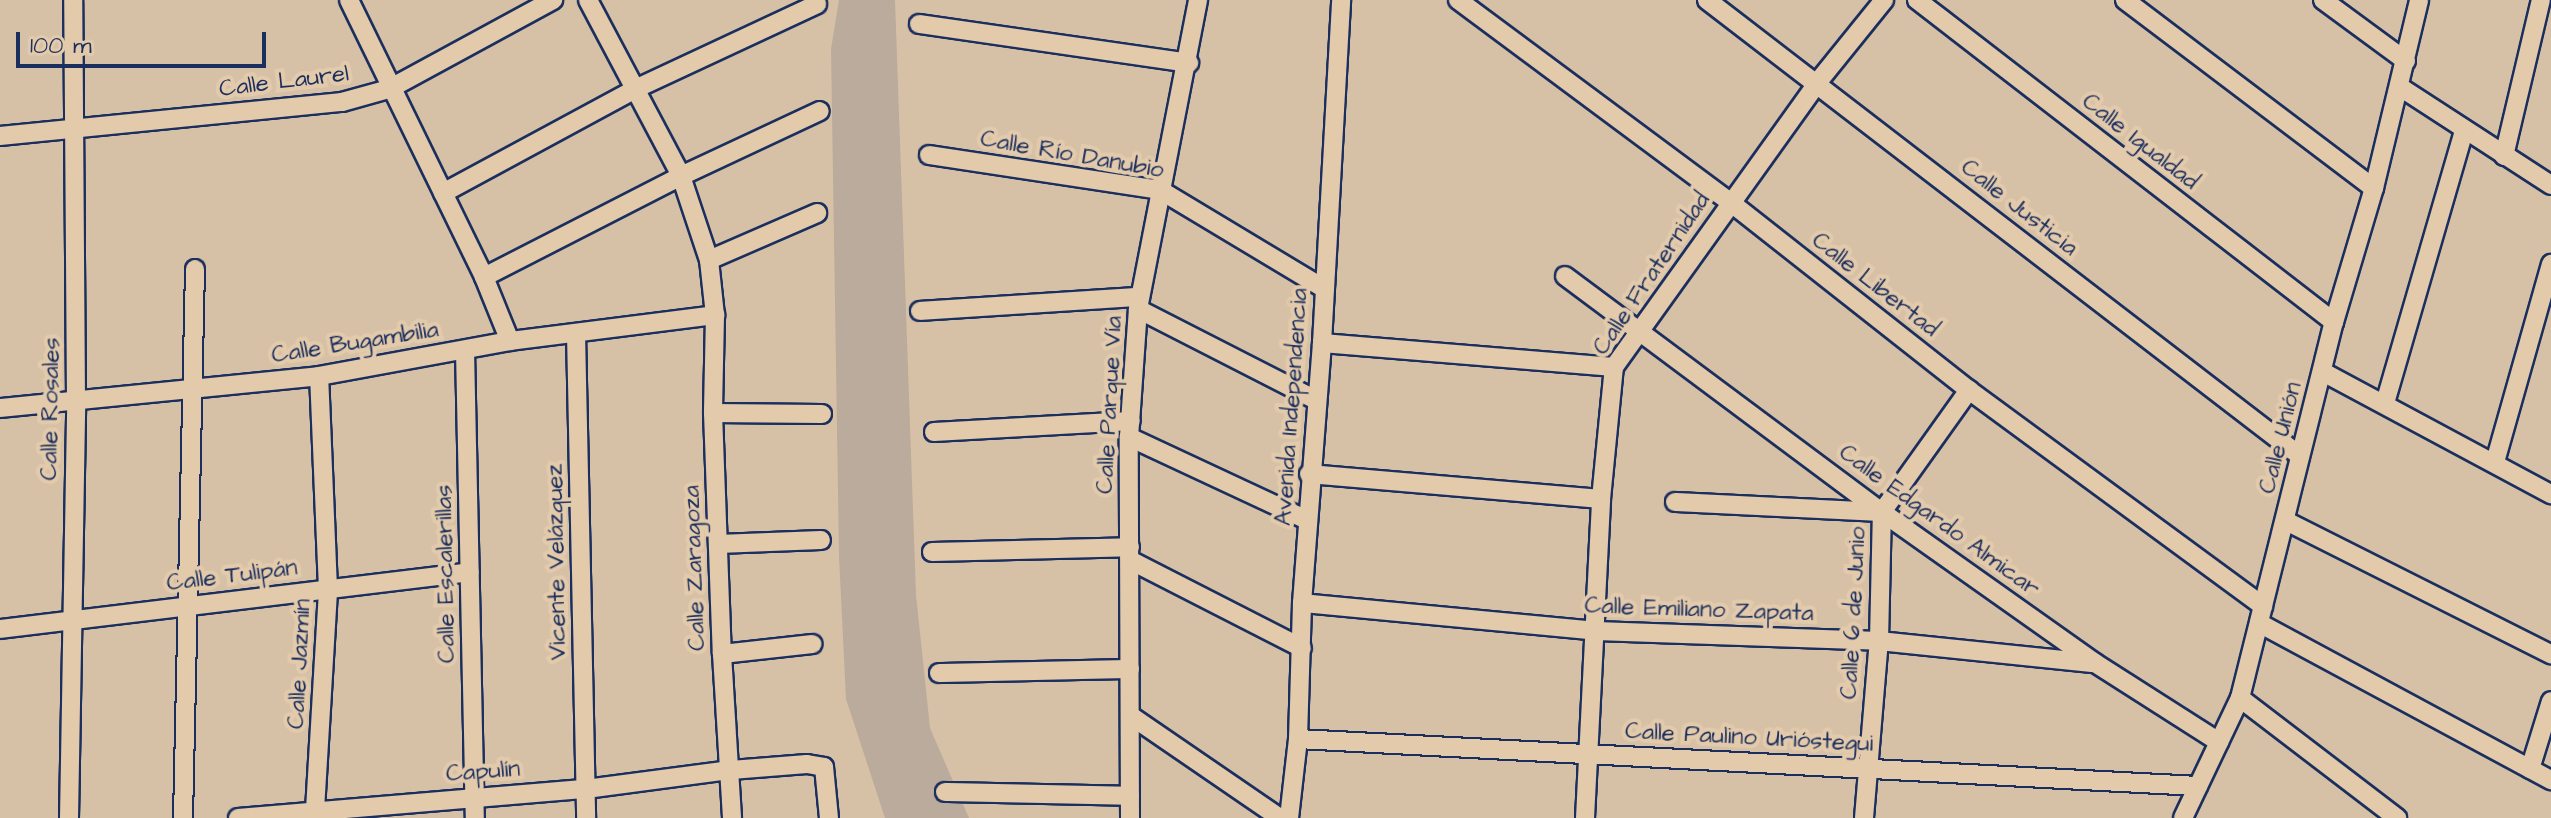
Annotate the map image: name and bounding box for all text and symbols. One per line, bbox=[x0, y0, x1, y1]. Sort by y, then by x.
scale bar bbox=[20, 16, 270, 66]
text: 100 m bbox=[30, 29, 92, 63]
street label: Calle Laurel bbox=[218, 60, 350, 104]
street label: Calle Igualdad bbox=[2076, 87, 2204, 197]
street label: Calle Río Danubio bbox=[978, 125, 1166, 185]
street label: Calle Justicia bbox=[1955, 153, 2083, 263]
street label: Calle Fraternidad bbox=[1587, 187, 1717, 361]
street label: Calle Libertad bbox=[1806, 226, 1944, 344]
street label: Avenida Independencia bbox=[1269, 287, 1315, 527]
street label: Calle Parque Vía bbox=[1091, 315, 1129, 495]
street label: Calle Bugambilia bbox=[269, 316, 441, 370]
street label: Calle Rosales bbox=[35, 337, 67, 481]
street label: Calle Unión bbox=[2253, 379, 2309, 497]
street label: Calle Edgardo Almicar bbox=[1833, 438, 2045, 604]
street label: Vicente Velázquez bbox=[541, 464, 573, 660]
street label: Calle Escalerillas bbox=[430, 485, 462, 663]
street label: Calle Zaragoza bbox=[678, 485, 712, 651]
street label: Calle 6 de Junio bbox=[1835, 526, 1873, 700]
street label: Calle Tulipán bbox=[165, 554, 299, 598]
street label: Calle Emiliano Zapata bbox=[1584, 592, 1814, 628]
street label: Calle Jazmín bbox=[282, 598, 318, 730]
street label: Calle Paulino Urióstegui bbox=[1624, 717, 1874, 759]
street label: Capulín bbox=[445, 755, 521, 789]

